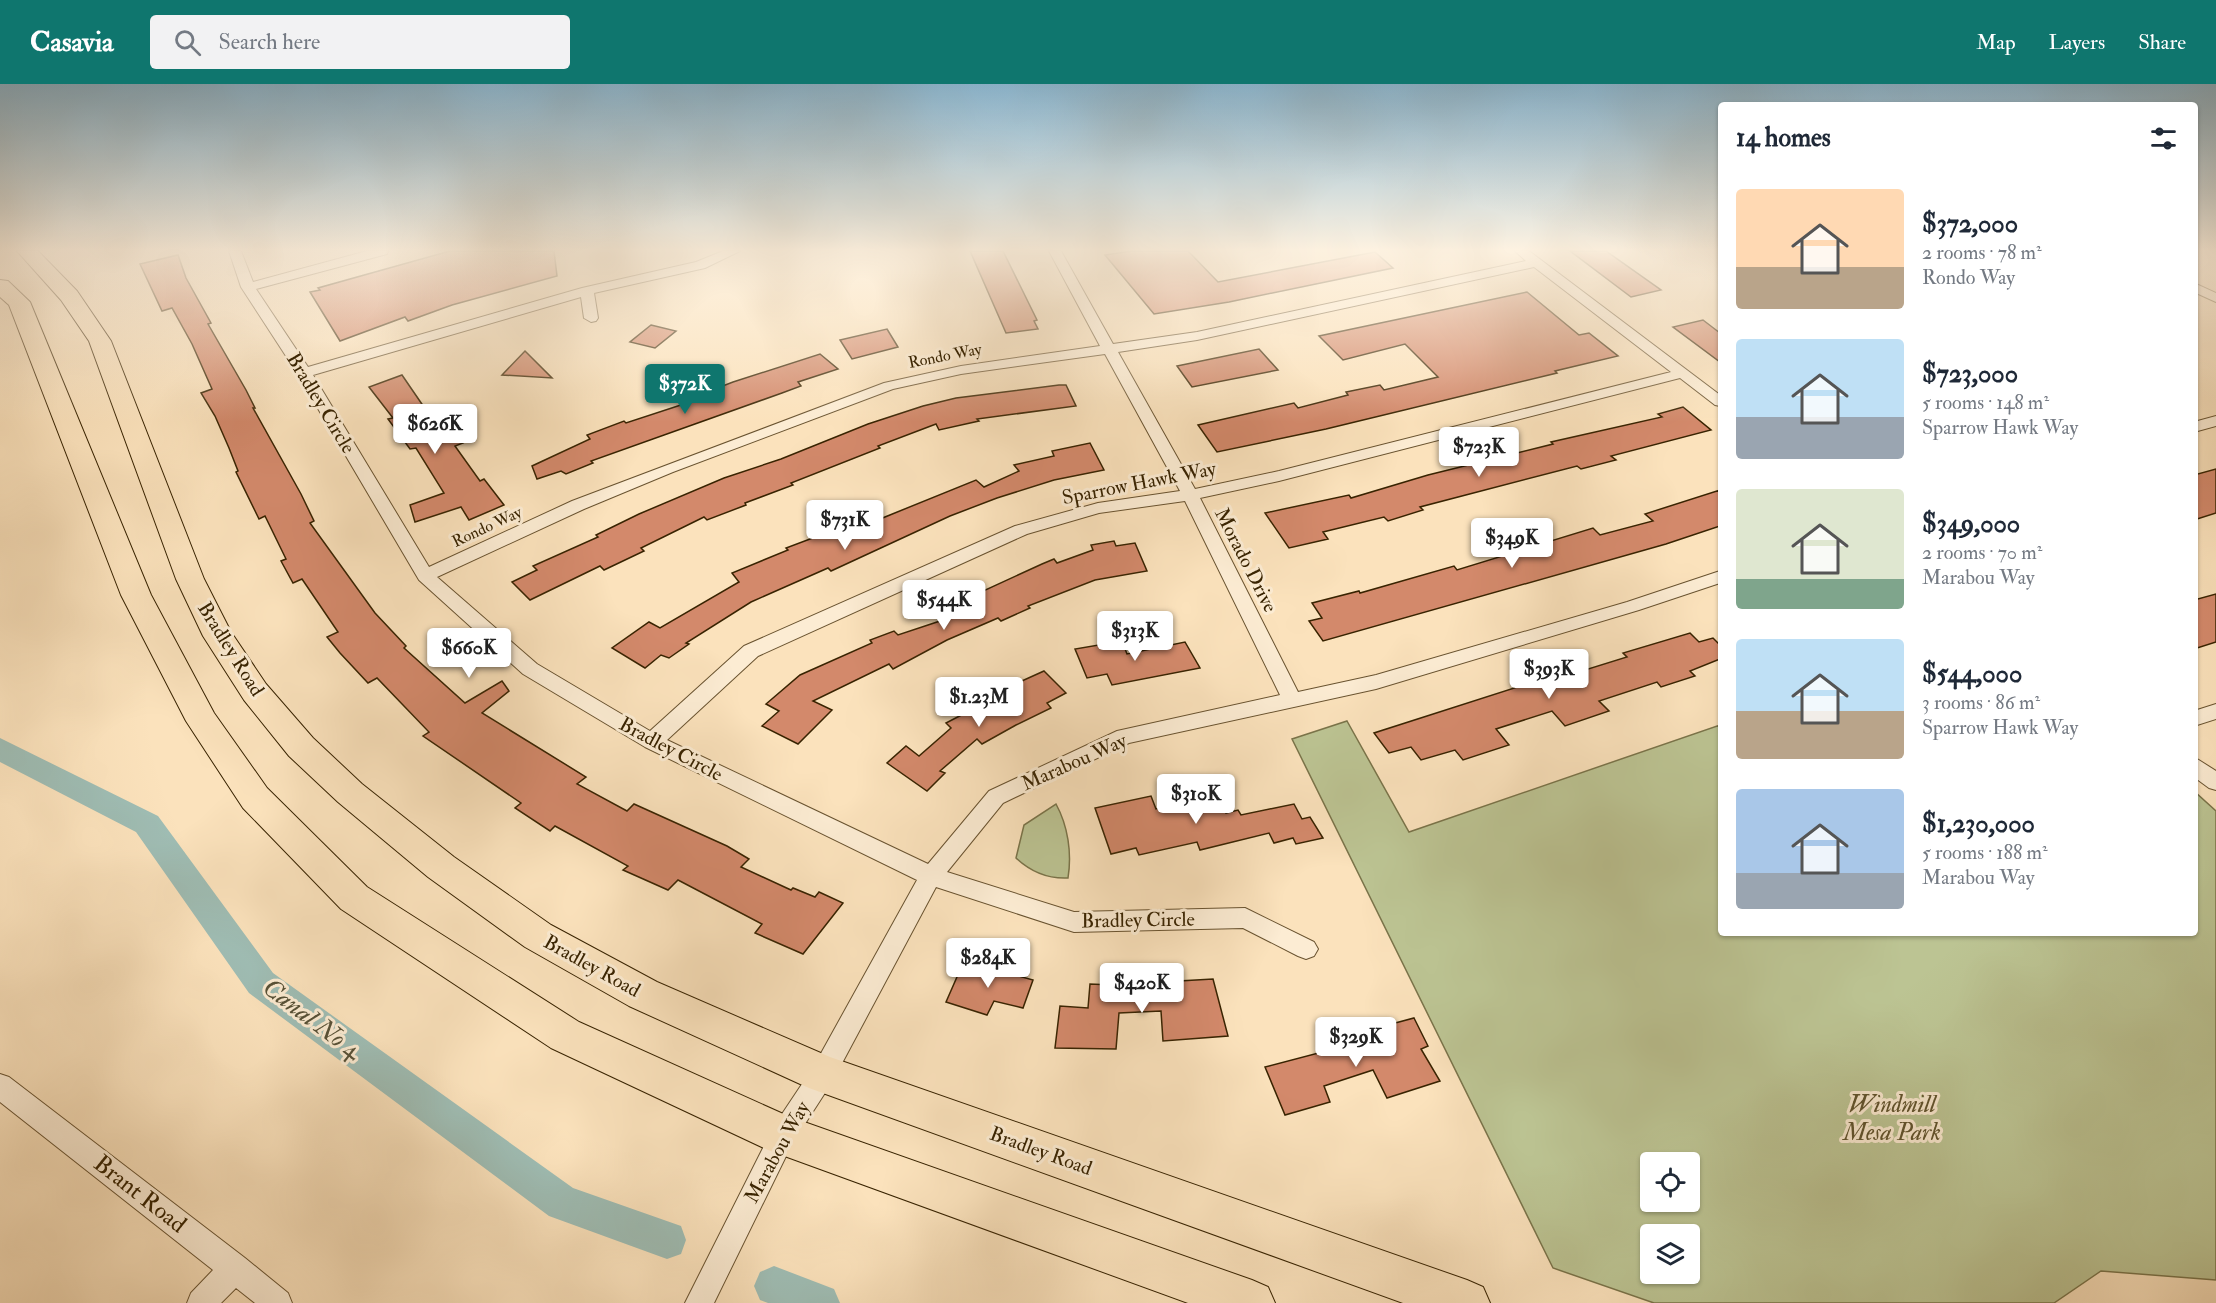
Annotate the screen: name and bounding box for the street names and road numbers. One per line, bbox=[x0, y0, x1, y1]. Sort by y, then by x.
street label: Rondo Way bbox=[907, 339, 984, 373]
street label: Bradley Circle bbox=[281, 348, 361, 458]
street label: Sparrow Hawk Way bbox=[1060, 456, 1219, 511]
street label: Rondo Way bbox=[449, 502, 526, 552]
street label: Morado Drive bbox=[1209, 504, 1283, 616]
street label: Bradley Road bbox=[192, 597, 270, 701]
street label: Bradley Circle bbox=[615, 711, 727, 787]
street label: Marabou Way bbox=[1018, 727, 1132, 796]
street label: Bradley Circle bbox=[1081, 907, 1195, 933]
street label: Bradley Road bbox=[539, 929, 645, 1003]
street label: Marabou Way bbox=[739, 1096, 816, 1207]
street label: Bradley Road bbox=[987, 1121, 1096, 1181]
street label: Brant Road bbox=[87, 1148, 193, 1240]

